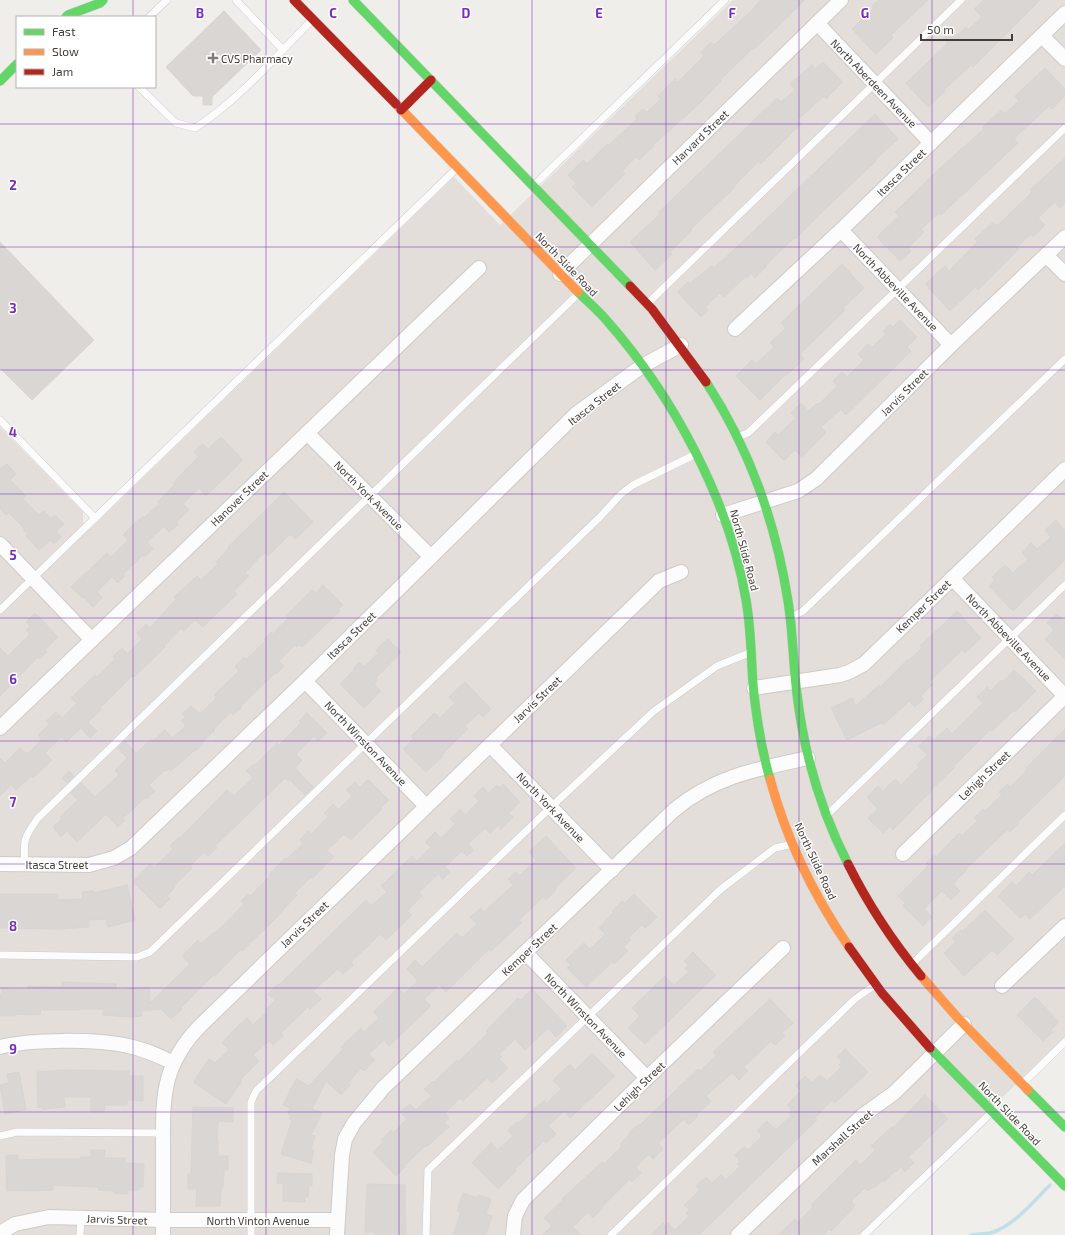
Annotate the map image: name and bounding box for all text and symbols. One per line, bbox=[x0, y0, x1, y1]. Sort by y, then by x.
text: B bbox=[196, 5, 204, 21]
text: C bbox=[329, 5, 337, 21]
text: D bbox=[462, 5, 471, 21]
text: E bbox=[595, 5, 603, 21]
text: F bbox=[728, 5, 736, 21]
text: G bbox=[861, 5, 869, 21]
legend bbox=[16, 16, 156, 88]
scale bar bbox=[921, 16, 1012, 42]
text: 50 m bbox=[927, 22, 954, 36]
text: Fast bbox=[52, 24, 76, 38]
street label: North Aberdeen Avenue bbox=[828, 36, 920, 130]
text: Slow bbox=[52, 44, 79, 58]
place label: CVS Pharmacy bbox=[221, 52, 293, 65]
marker: CVS Pharmacy bbox=[208, 53, 218, 63]
text: Jam bbox=[52, 64, 73, 78]
street label: Harvard Street bbox=[669, 107, 731, 167]
street label: Itasca Street bbox=[874, 145, 928, 199]
text: 2 bbox=[9, 177, 17, 193]
street label: North Slide Road bbox=[533, 229, 601, 299]
street label: North Abbeville Avenue bbox=[851, 241, 941, 333]
text: 3 bbox=[9, 300, 17, 316]
street label: Jarvis Street bbox=[878, 366, 930, 418]
street label: Itasca Street bbox=[565, 378, 623, 428]
text: 4 bbox=[9, 424, 17, 440]
street label: North York Avenue bbox=[332, 458, 406, 532]
street label: Hanover Street bbox=[208, 467, 270, 529]
street label: North Slide Road bbox=[728, 508, 762, 592]
text: 5 bbox=[9, 547, 17, 563]
street label: Kemper Street bbox=[893, 577, 953, 635]
street label: North Abbeville Avenue bbox=[964, 591, 1054, 683]
street label: Itasca Street bbox=[324, 608, 378, 662]
text: 6 bbox=[9, 671, 17, 687]
street label: Jarvis Street bbox=[510, 673, 564, 725]
street label: North Winston Avenue bbox=[322, 698, 410, 788]
street label: Lehigh Street bbox=[956, 747, 1012, 803]
street label: North York Avenue bbox=[514, 769, 588, 845]
text: 7 bbox=[10, 794, 17, 810]
street label: North Slide Road bbox=[792, 820, 840, 902]
street label: Itasca Street bbox=[25, 858, 89, 871]
street label: Jarvis Street bbox=[277, 898, 331, 950]
text: 8 bbox=[9, 918, 17, 934]
street label: Kemper Street bbox=[498, 920, 560, 978]
street label: North Winston Avenue bbox=[542, 970, 630, 1060]
text: 9 bbox=[9, 1041, 17, 1057]
street label: Lehigh Street bbox=[611, 1058, 667, 1114]
street label: North Slide Road bbox=[976, 1078, 1044, 1148]
street label: Marshall Street bbox=[809, 1106, 875, 1168]
street label: Jarvis Street bbox=[86, 1211, 148, 1227]
street label: North Vinton Avenue bbox=[207, 1214, 310, 1227]

